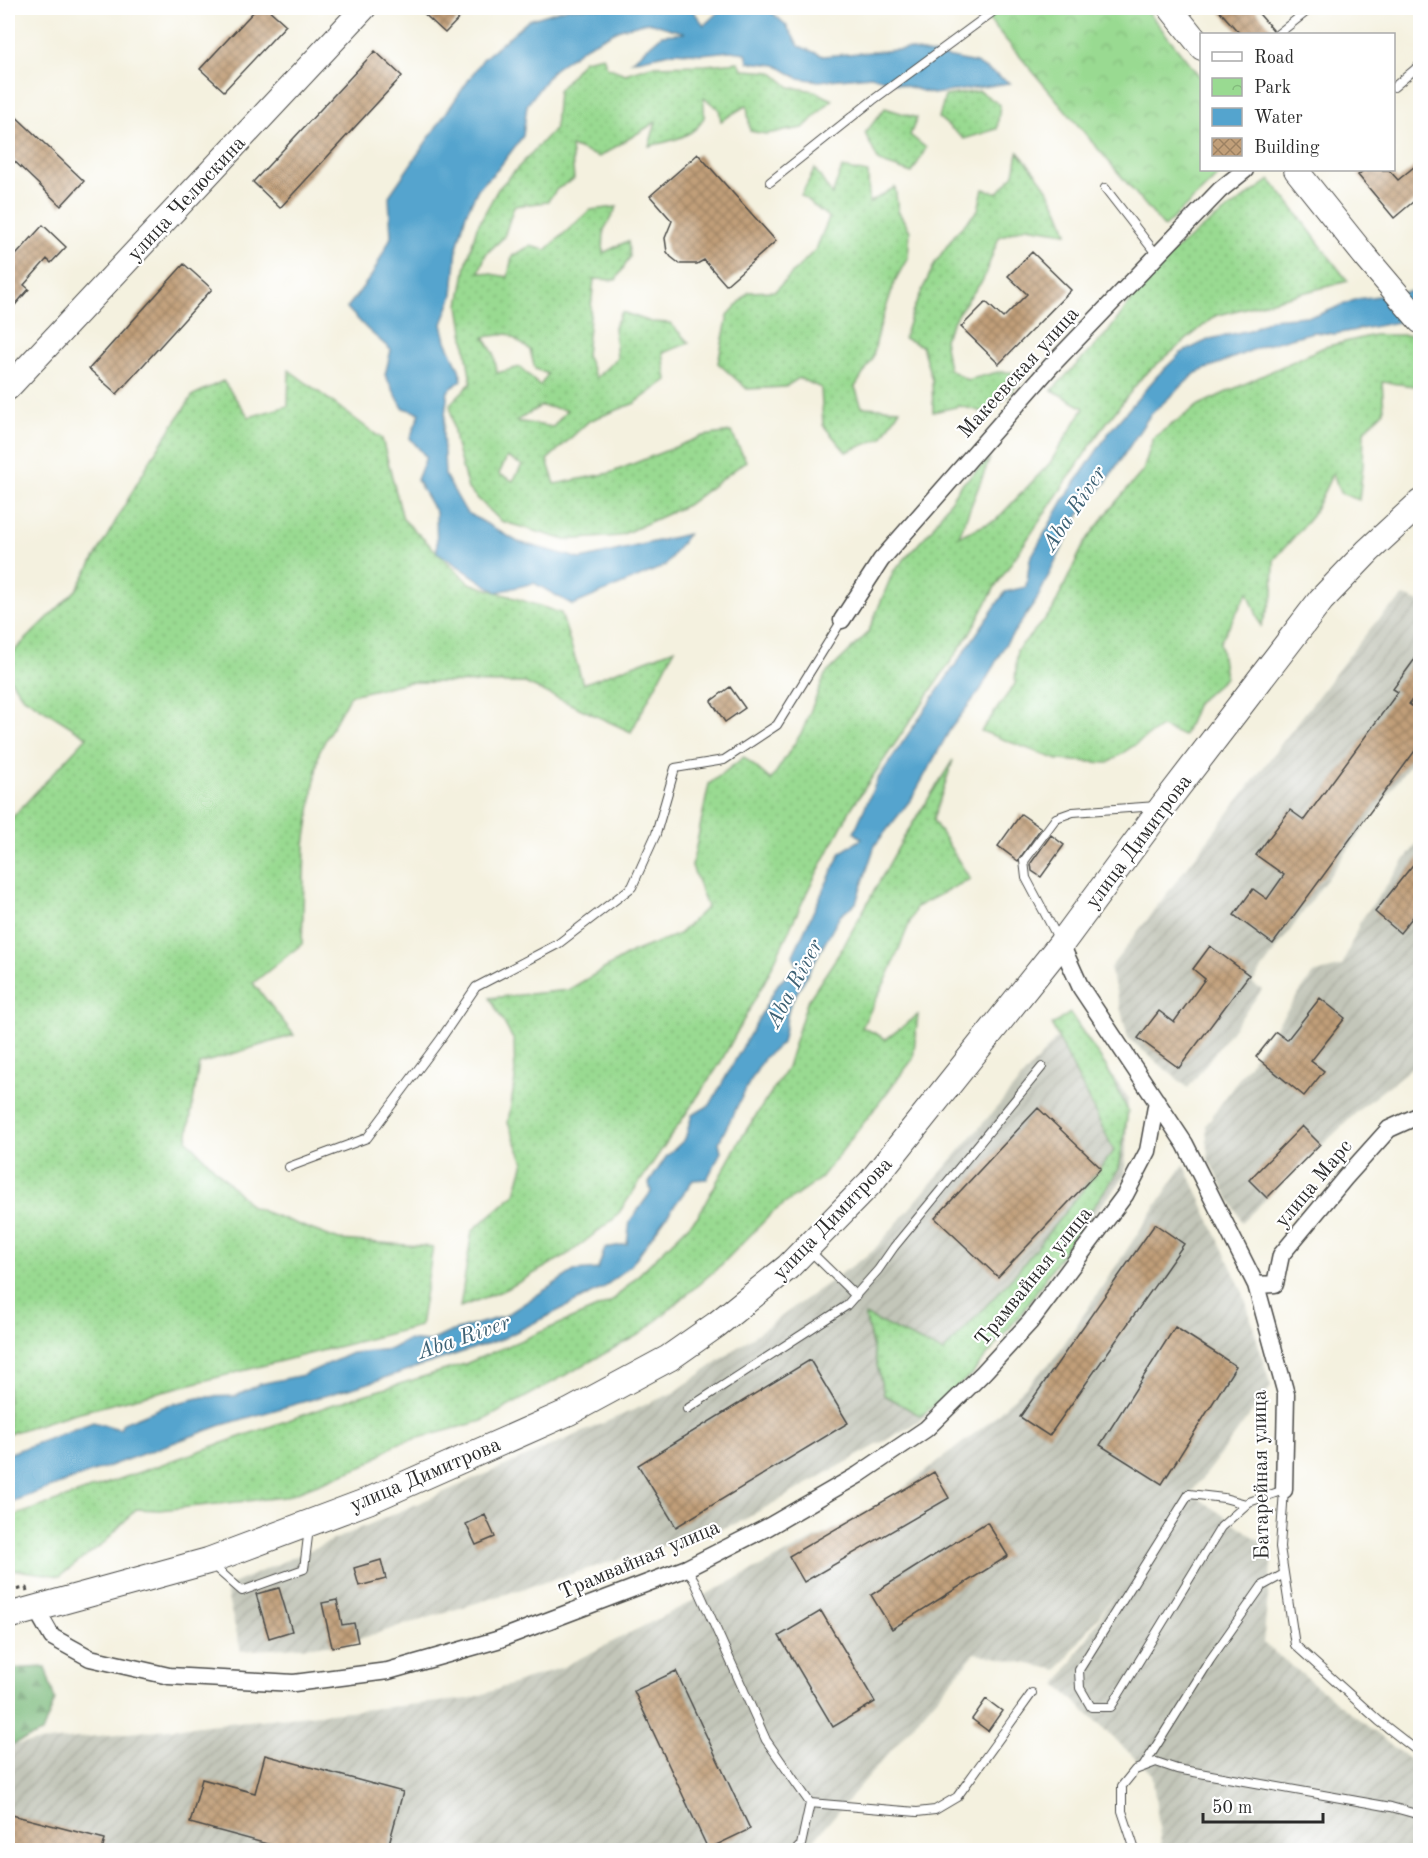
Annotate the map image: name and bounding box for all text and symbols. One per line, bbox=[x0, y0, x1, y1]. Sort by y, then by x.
legend bbox=[1200, 33, 1395, 171]
text: Road bbox=[1254, 49, 1294, 67]
text: Park bbox=[1254, 79, 1291, 97]
text: Water bbox=[1254, 109, 1303, 127]
street label: улица Челюскина bbox=[124, 133, 250, 265]
text: Building bbox=[1254, 139, 1320, 157]
street label: Макеевская улица bbox=[955, 303, 1083, 443]
water label: Aba River bbox=[1038, 462, 1111, 556]
street label: улица Димитрова bbox=[1082, 771, 1196, 913]
water label: Aba River bbox=[762, 936, 827, 1033]
street label: улица Марс bbox=[1272, 1136, 1357, 1232]
street label: улица Димитрова bbox=[769, 1154, 897, 1284]
street label: Трамвайная улица bbox=[972, 1203, 1097, 1351]
water label: Aba River bbox=[413, 1312, 513, 1364]
street label: Батарейная улица bbox=[1250, 1390, 1273, 1560]
street label: улица Димитрова bbox=[347, 1434, 504, 1517]
street label: Трамвайная улица bbox=[556, 1517, 723, 1604]
scale bar bbox=[1203, 1786, 1323, 1824]
text: 50 m bbox=[1212, 1799, 1252, 1817]

